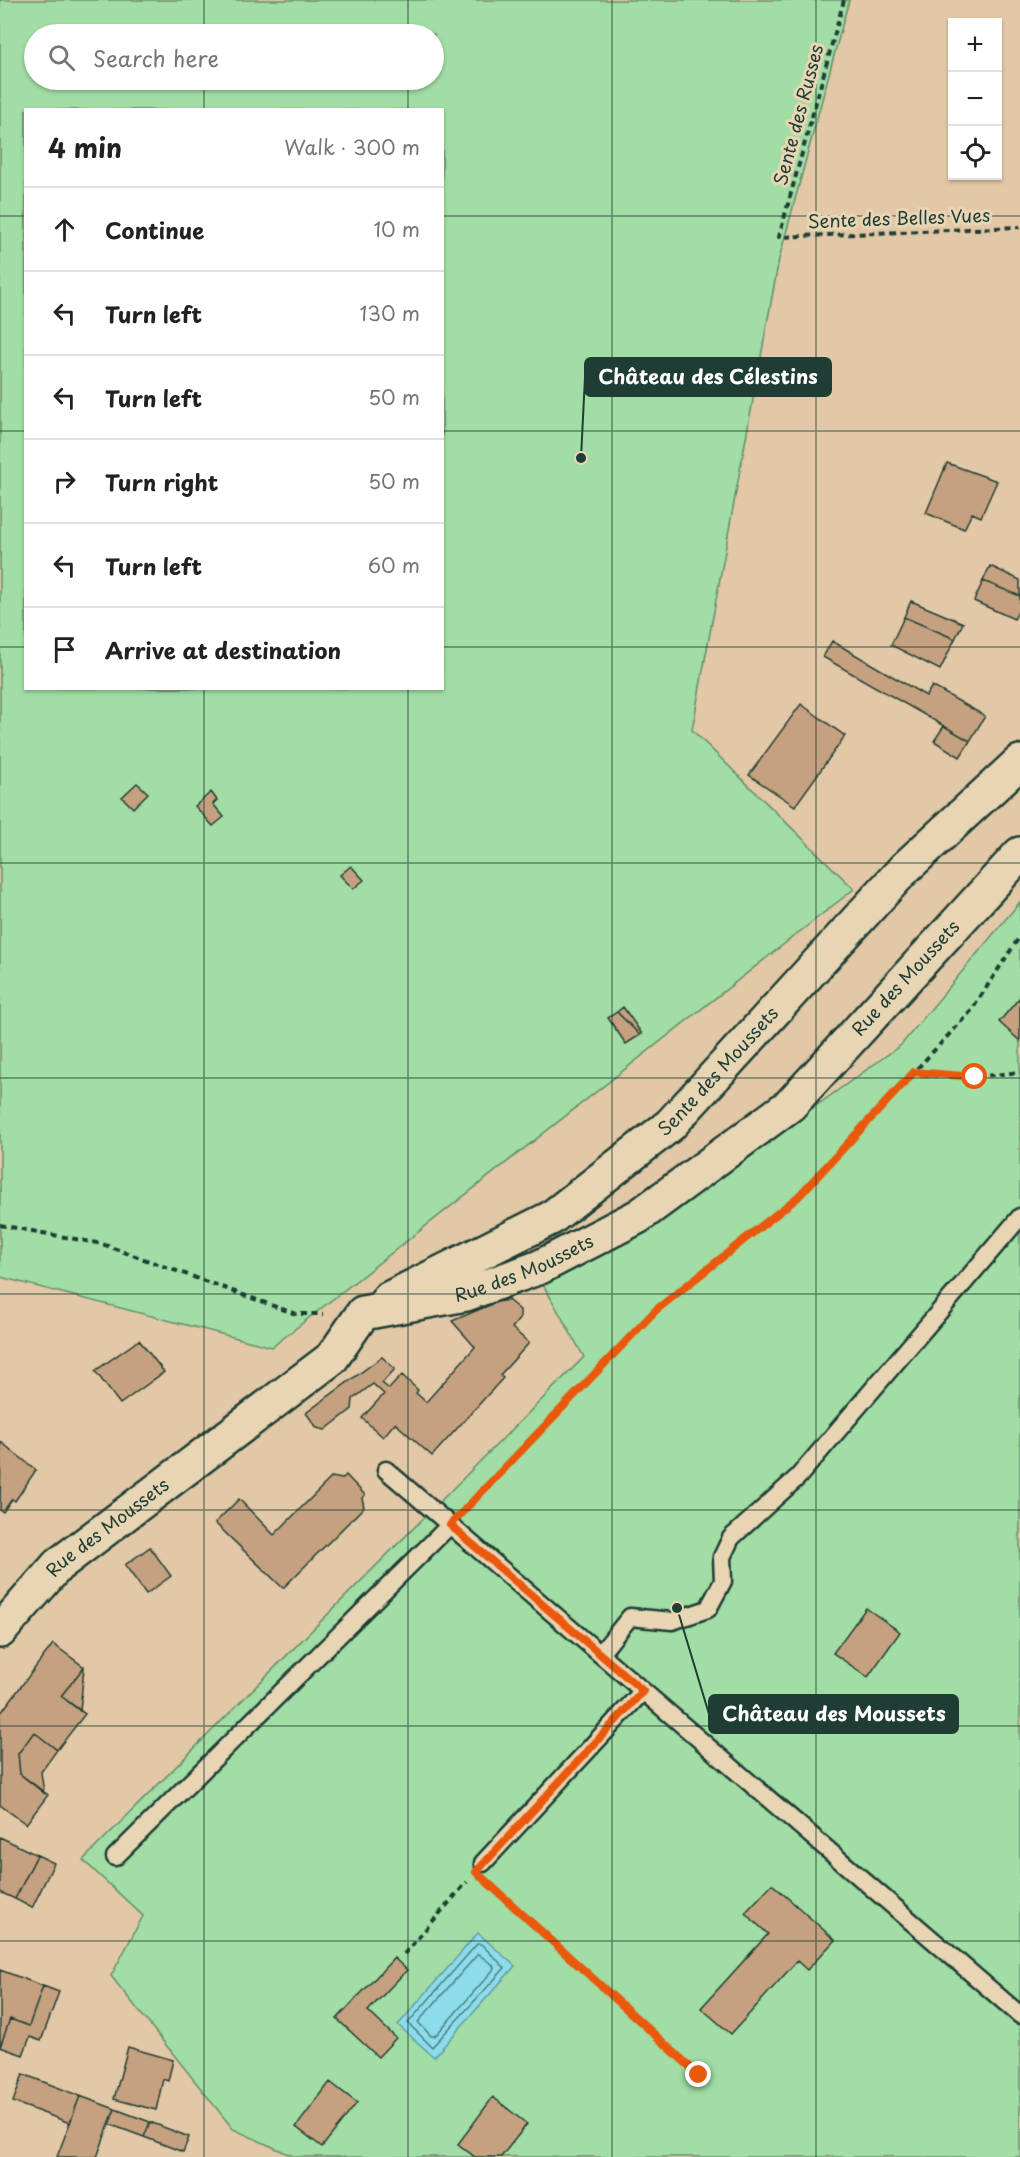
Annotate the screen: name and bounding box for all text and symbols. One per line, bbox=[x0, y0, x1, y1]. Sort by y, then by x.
map controls bbox=[948, 18, 1002, 180]
button: + bbox=[948, 18, 1002, 72]
search box bbox=[24, 24, 444, 90]
icon: search bbox=[45, 41, 78, 74]
text: Search here bbox=[93, 41, 219, 74]
street label: Sente des Russes bbox=[766, 41, 829, 188]
button: − bbox=[948, 72, 1002, 126]
button: locate bbox=[948, 126, 1002, 180]
text: 4 min bbox=[48, 128, 122, 167]
text: Walk · 300 m bbox=[284, 132, 420, 162]
street label: Sente des Belles Vues bbox=[807, 201, 991, 234]
icon: ahead bbox=[48, 213, 81, 246]
text: Continue bbox=[105, 213, 204, 246]
text: 10 m bbox=[373, 214, 420, 244]
icon: left bbox=[48, 297, 81, 330]
text: Turn left bbox=[105, 297, 202, 330]
text: 130 m bbox=[360, 298, 420, 328]
callout: Château des Célestins bbox=[585, 358, 831, 396]
text: Château des Célestins bbox=[598, 361, 818, 391]
icon: left bbox=[48, 381, 81, 414]
text: Turn left bbox=[105, 381, 202, 414]
text: 50 m bbox=[368, 382, 420, 412]
icon: right bbox=[48, 465, 81, 498]
text: Turn right bbox=[105, 465, 218, 498]
text: 50 m bbox=[368, 466, 420, 496]
icon: left bbox=[48, 549, 81, 582]
text: Turn left bbox=[105, 549, 202, 582]
text: 60 m bbox=[368, 550, 420, 580]
icon: arrive bbox=[48, 633, 81, 666]
text: Arrive at destination bbox=[105, 633, 341, 666]
street label: Rue des Moussets bbox=[845, 913, 965, 1041]
street label: Sente des Moussets bbox=[651, 1000, 784, 1142]
route start bbox=[961, 1063, 987, 1089]
street label: Rue des Moussets bbox=[452, 1227, 598, 1308]
street label: Rue des Moussets bbox=[39, 1471, 174, 1582]
callout: Château des Moussets bbox=[709, 1695, 958, 1733]
text: Château des Moussets bbox=[722, 1698, 946, 1728]
route end bbox=[685, 2061, 711, 2087]

